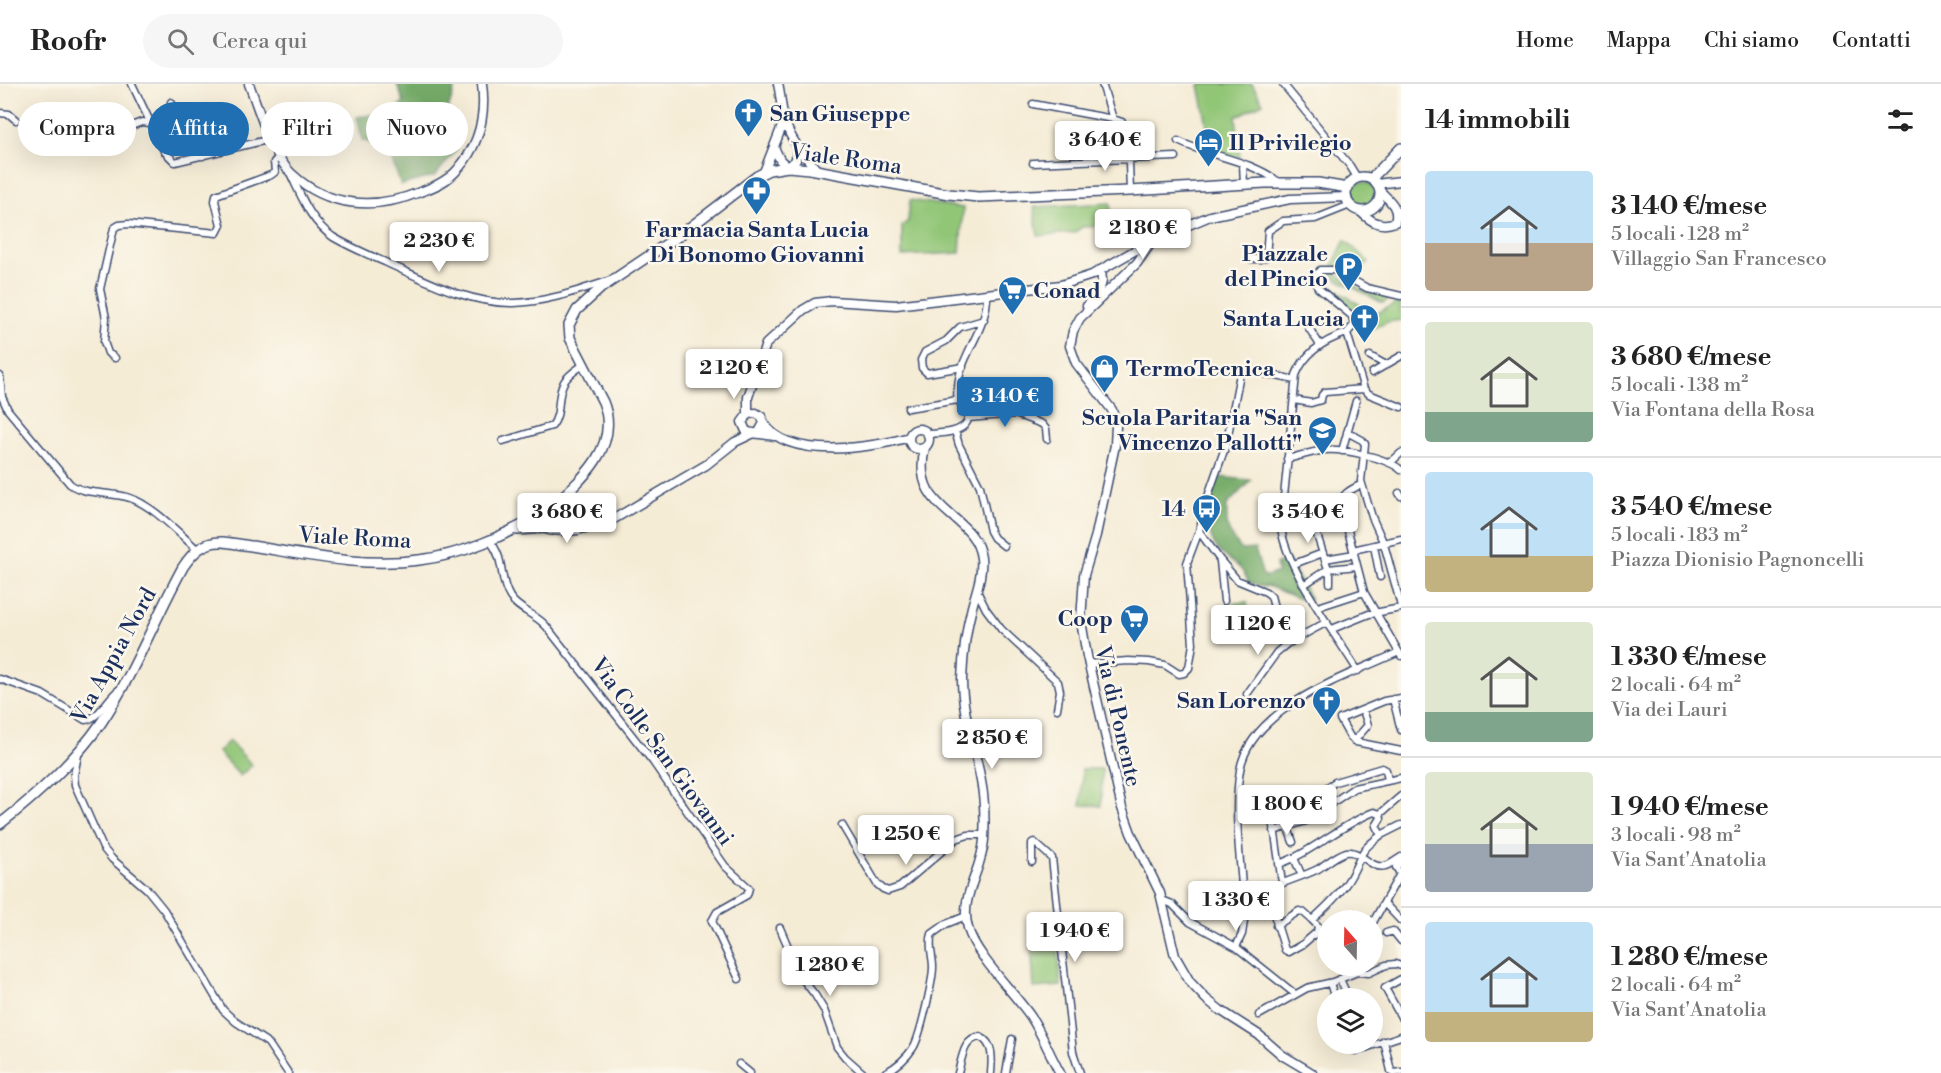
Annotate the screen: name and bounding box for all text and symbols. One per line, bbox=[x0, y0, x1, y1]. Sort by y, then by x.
search box bbox=[143, 14, 563, 68]
text: Roofr bbox=[30, 24, 107, 59]
icon: search bbox=[164, 25, 197, 58]
text: Cerca qui bbox=[212, 28, 308, 55]
text: Home bbox=[1516, 28, 1574, 54]
text: Mappa bbox=[1607, 28, 1671, 54]
text: Chi siamo bbox=[1704, 28, 1799, 54]
text: Contatti bbox=[1832, 28, 1911, 54]
church icon: San Giuseppe bbox=[733, 97, 765, 139]
place label: San Giuseppe bbox=[770, 101, 911, 128]
chip: Compra bbox=[18, 102, 136, 156]
chip: Affitta bbox=[148, 102, 249, 156]
chip: Filtri bbox=[261, 102, 354, 156]
chip: Nuovo bbox=[366, 102, 468, 156]
text: 14 immobili bbox=[1425, 104, 1570, 136]
icon: filters bbox=[1884, 104, 1917, 137]
pin: 3 640 € bbox=[1050, 121, 1160, 172]
hotel icon: Il Privilegio bbox=[1192, 126, 1224, 168]
text: 3 640 € bbox=[1069, 128, 1141, 153]
place label: Il Privilegio bbox=[1229, 130, 1352, 157]
street label: Viale Roma bbox=[787, 138, 904, 181]
pharmacy icon: Farmacia Santa Lucia Di Bonomo Giovanni bbox=[741, 174, 773, 216]
text: 3 140 €/mese bbox=[1611, 190, 1767, 222]
icon: home bbox=[1473, 195, 1545, 267]
pin: 2 180 € bbox=[1088, 209, 1198, 260]
text: 2 180 € bbox=[1109, 216, 1177, 241]
place label: Farmacia Santa Lucia Di Bonomo Giovanni bbox=[645, 217, 870, 269]
pin: 2 230 € bbox=[384, 222, 494, 273]
text: 5 locali · 128 m² bbox=[1611, 222, 1749, 247]
text: 2 230 € bbox=[404, 229, 475, 254]
place label: Piazzale del Pincio bbox=[1224, 241, 1328, 293]
text: Villaggio San Francesco bbox=[1611, 247, 1827, 272]
parking icon: Piazzale del Pincio bbox=[1333, 250, 1365, 292]
supermarket icon: Conad bbox=[996, 274, 1028, 316]
place label: Conad bbox=[1033, 278, 1101, 305]
church icon: Santa Lucia bbox=[1349, 302, 1381, 344]
place label: Santa Lucia bbox=[1223, 306, 1345, 333]
text: 3 680 €/mese bbox=[1611, 341, 1771, 373]
icon: home bbox=[1473, 346, 1545, 418]
pin: 2 120 € bbox=[679, 349, 789, 400]
shop icon: TermoTecnica bbox=[1089, 352, 1121, 394]
text: 2 120 € bbox=[700, 356, 768, 381]
place label: TermoTecnica bbox=[1126, 356, 1276, 383]
text: 5 locali · 138 m² bbox=[1611, 373, 1748, 398]
pin: 3 140 € bbox=[950, 377, 1060, 428]
text: 3 140 € bbox=[971, 384, 1039, 409]
text: Via Fontana della Rosa bbox=[1611, 398, 1815, 423]
place label: Scuola Paritaria "San Vincenzo Pallotti" bbox=[1082, 405, 1302, 457]
school or university icon: Scuola Paritaria "San Vincenzo Pallotti" bbox=[1307, 414, 1339, 456]
text: 3 540 €/mese bbox=[1611, 491, 1772, 523]
bus stop icon: 14 bbox=[1191, 492, 1223, 534]
pin: 3 680 € bbox=[512, 493, 622, 544]
pin: 3 540 € bbox=[1253, 493, 1363, 544]
place label: 14 bbox=[1162, 496, 1186, 523]
icon: home bbox=[1473, 496, 1545, 568]
text: 3 680 € bbox=[531, 500, 603, 525]
text: 3 540 € bbox=[1272, 500, 1344, 525]
street label: Viale Roma bbox=[297, 522, 413, 555]
text: 5 locali · 183 m² bbox=[1611, 523, 1748, 548]
text: Piazza Dionisio Pagnoncelli bbox=[1611, 548, 1864, 573]
street label: Via Appia Nord bbox=[65, 583, 163, 729]
supermarket icon: Coop bbox=[1118, 602, 1150, 644]
pin: 1 120 € bbox=[1203, 605, 1313, 656]
place label: Coop bbox=[1057, 606, 1113, 633]
text: 1 120 € bbox=[1225, 612, 1291, 637]
text: 1 330 €/mese bbox=[1611, 641, 1767, 673]
street label: Via di Ponente bbox=[1088, 642, 1147, 789]
icon: home bbox=[1473, 646, 1545, 718]
street label: Via Colle San Giovanni bbox=[584, 652, 739, 851]
text: 2 locali · 64 m² bbox=[1611, 673, 1741, 698]
church icon: San Lorenzo bbox=[1311, 684, 1343, 726]
place label: San Lorenzo bbox=[1177, 688, 1306, 715]
text: Via dei Lauri bbox=[1611, 698, 1728, 723]
pin: 2 850 € bbox=[937, 719, 1047, 770]
text: 2 850 € bbox=[956, 726, 1028, 751]
pin: 1 800 € bbox=[1232, 785, 1342, 836]
text: 1 940 €/mese bbox=[1611, 791, 1769, 823]
text: 1 800 € bbox=[1252, 792, 1322, 817]
icon: home bbox=[1473, 796, 1545, 868]
pin: 1 250 € bbox=[851, 815, 961, 866]
text: 1 250 € bbox=[872, 822, 940, 847]
text: 3 locali · 98 m² bbox=[1611, 823, 1741, 848]
text: Via Sant'Anatolia bbox=[1611, 848, 1767, 873]
pin: 1 330 € bbox=[1181, 881, 1291, 932]
text: 1 330 € bbox=[1202, 888, 1270, 913]
north arrow bbox=[1317, 910, 1383, 976]
map controls bbox=[1317, 910, 1383, 1054]
pin: 1 940 € bbox=[1020, 912, 1130, 963]
text: 1 940 € bbox=[1040, 919, 1110, 944]
text: 1 280 €/mese bbox=[1611, 941, 1768, 973]
pin: 1 280 € bbox=[775, 946, 885, 997]
icon: home bbox=[1473, 946, 1545, 1018]
text: 1 280 € bbox=[796, 953, 864, 978]
text: 2 locali · 64 m² bbox=[1611, 973, 1741, 998]
button: layers bbox=[1317, 988, 1383, 1054]
text: Via Sant'Anatolia bbox=[1611, 998, 1767, 1023]

